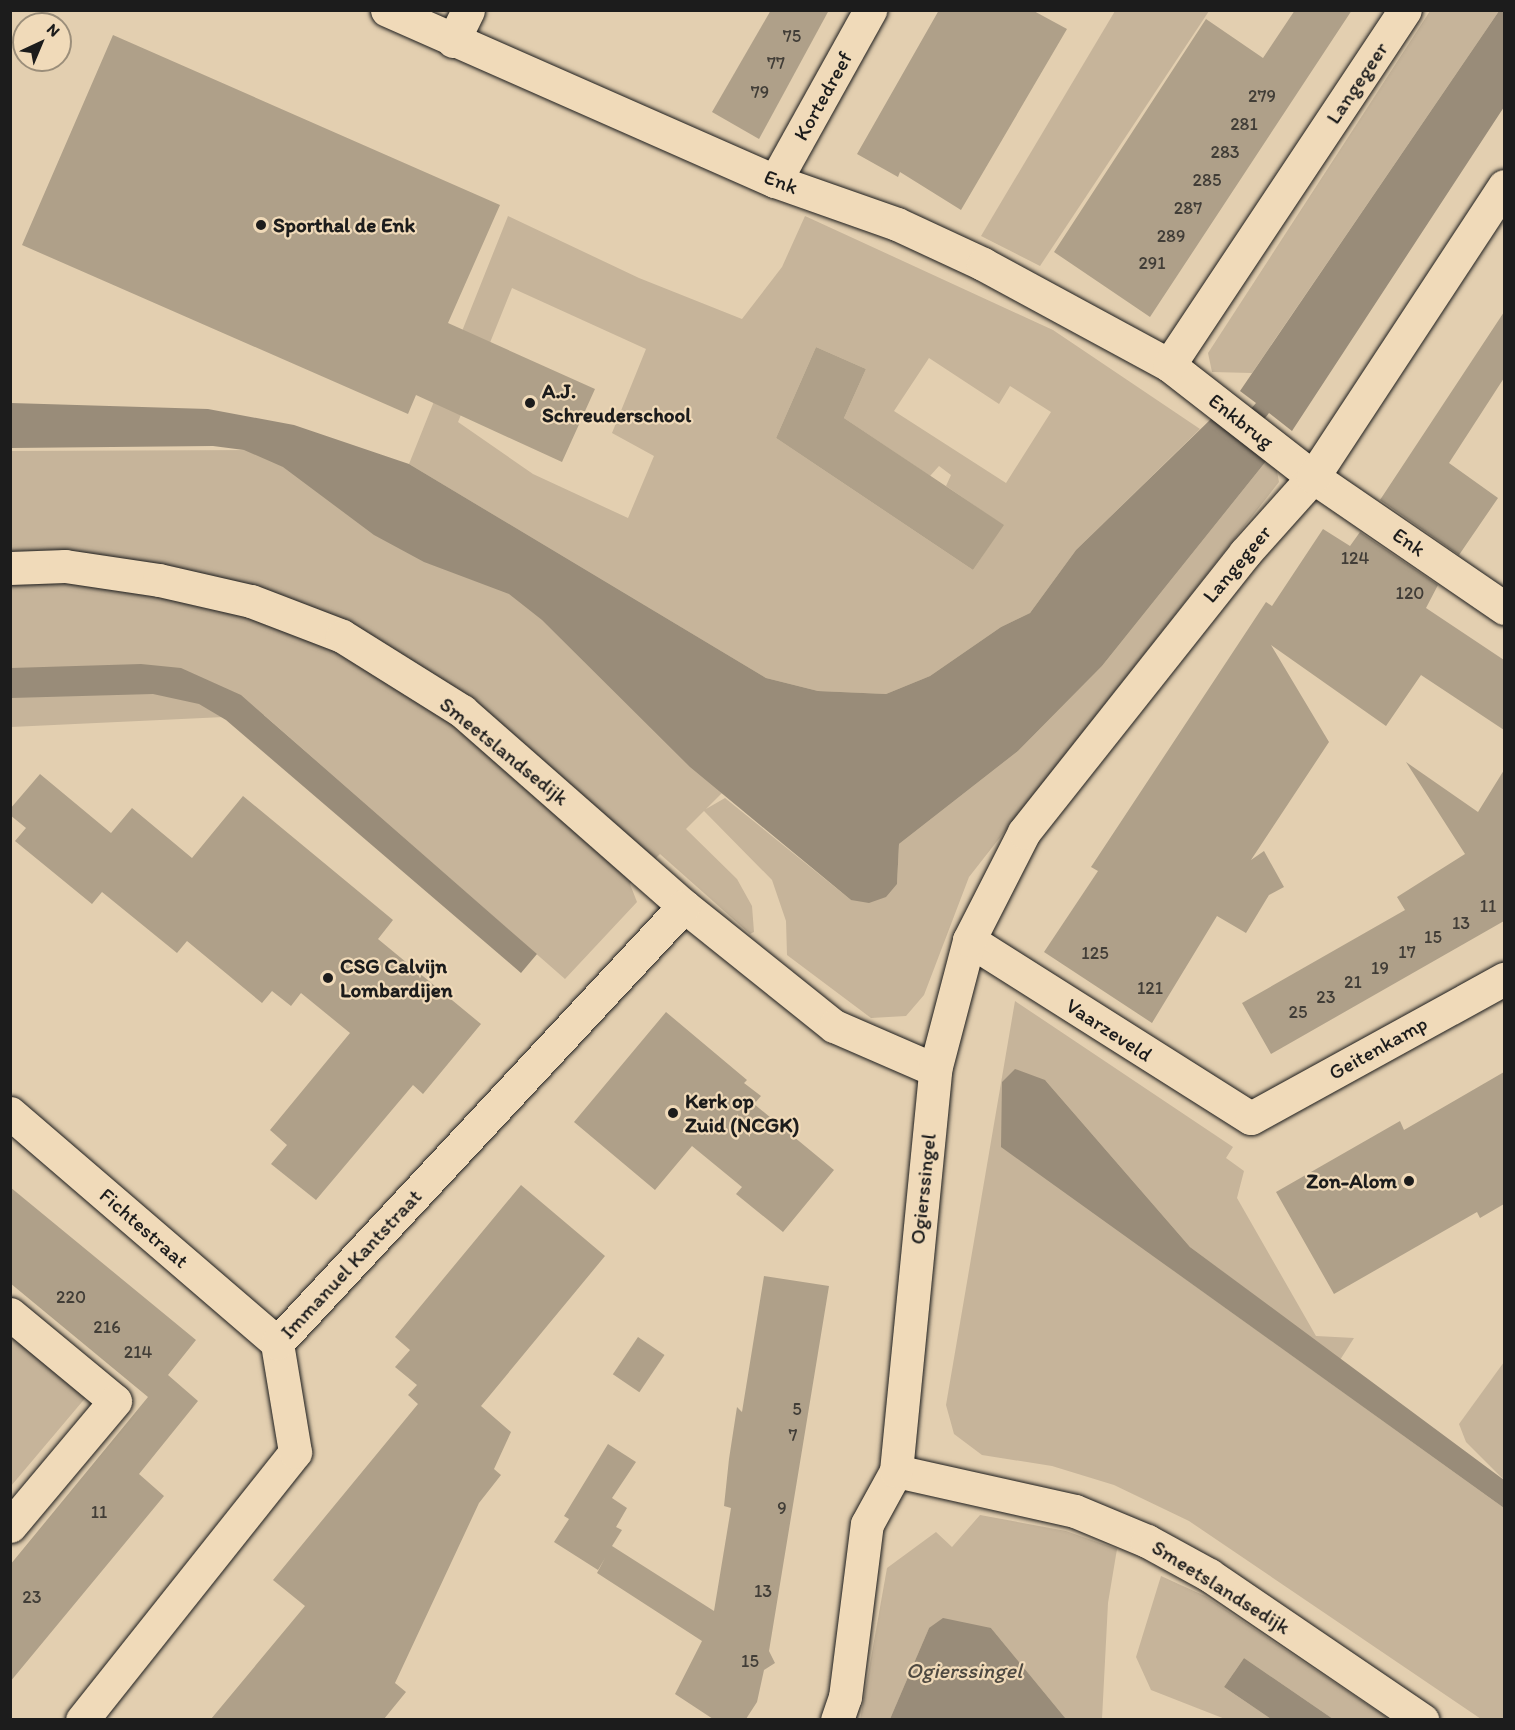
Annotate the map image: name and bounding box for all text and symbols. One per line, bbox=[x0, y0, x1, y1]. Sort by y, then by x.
north arrow bbox=[12, 12, 72, 72]
text: N bbox=[43, 20, 64, 41]
house number: 75 bbox=[783, 25, 801, 47]
street label: Langegeer bbox=[1320, 37, 1394, 129]
street label: Kortedreef bbox=[788, 47, 858, 145]
house number: 77 bbox=[767, 52, 785, 74]
house number: 79 bbox=[751, 81, 769, 103]
house number: 279 bbox=[1248, 85, 1276, 107]
house number: 281 bbox=[1230, 113, 1258, 135]
house number: 283 bbox=[1210, 141, 1240, 163]
street label: Enk bbox=[761, 164, 801, 200]
house number: 285 bbox=[1193, 169, 1221, 191]
house number: 287 bbox=[1174, 197, 1202, 219]
place label: Sporthal de Enk bbox=[273, 212, 415, 238]
marker: Sporthal de Enk bbox=[254, 218, 268, 232]
house number: 289 bbox=[1157, 225, 1185, 247]
house number: 291 bbox=[1138, 252, 1166, 274]
place label: A.J. Schreuderschool bbox=[542, 378, 691, 428]
street label: Enkbrug bbox=[1203, 388, 1279, 454]
marker: A.J. Schreuderschool bbox=[523, 396, 537, 410]
street label: Langegeer bbox=[1197, 520, 1277, 608]
street label: Enk bbox=[1388, 522, 1430, 562]
house number: 124 bbox=[1341, 547, 1369, 569]
house number: 120 bbox=[1396, 582, 1424, 604]
street label: Smeetslandsedijk bbox=[435, 691, 573, 811]
house number: 11 bbox=[1480, 895, 1496, 917]
house number: 13 bbox=[1452, 912, 1470, 934]
house number: 15 bbox=[1424, 926, 1442, 948]
house number: 17 bbox=[1398, 941, 1416, 963]
house number: 125 bbox=[1081, 942, 1109, 964]
place label: CSG Calvijn Lombardijen bbox=[340, 953, 453, 1003]
house number: 19 bbox=[1371, 957, 1389, 979]
marker: CSG Calvijn Lombardijen bbox=[321, 971, 335, 985]
house number: 21 bbox=[1344, 971, 1362, 993]
house number: 121 bbox=[1137, 977, 1163, 999]
house number: 23 bbox=[1316, 986, 1336, 1008]
street label: Vaarzeveld bbox=[1061, 993, 1157, 1067]
house number: 25 bbox=[1289, 1001, 1307, 1023]
street label: Geitenkamp bbox=[1324, 1011, 1432, 1085]
place label: Kerk op Zuid (NCGK) bbox=[685, 1088, 800, 1138]
marker: Kerk op Zuid (NCGK) bbox=[666, 1106, 680, 1120]
street label: Ogierssingel bbox=[905, 1132, 941, 1246]
place label: Zon-Alom bbox=[1306, 1168, 1397, 1194]
marker: Zon-Alom bbox=[1402, 1174, 1416, 1188]
street label: Fichtestraat bbox=[94, 1182, 194, 1274]
street label: Immanuel Kantstraat bbox=[275, 1184, 427, 1344]
house number: 220 bbox=[56, 1286, 86, 1308]
house number: 216 bbox=[93, 1316, 121, 1338]
house number: 214 bbox=[124, 1341, 152, 1363]
house number: 5 bbox=[792, 1398, 802, 1420]
house number: 7 bbox=[789, 1424, 797, 1446]
house number: 9 bbox=[777, 1497, 787, 1519]
house number: 11 bbox=[91, 1501, 107, 1523]
street label: Smeetslandsedijk bbox=[1147, 1534, 1295, 1640]
house number: 13 bbox=[754, 1580, 772, 1602]
house number: 23 bbox=[22, 1586, 42, 1608]
house number: 15 bbox=[741, 1650, 759, 1672]
water label: Ogierssingel bbox=[906, 1658, 1022, 1684]

